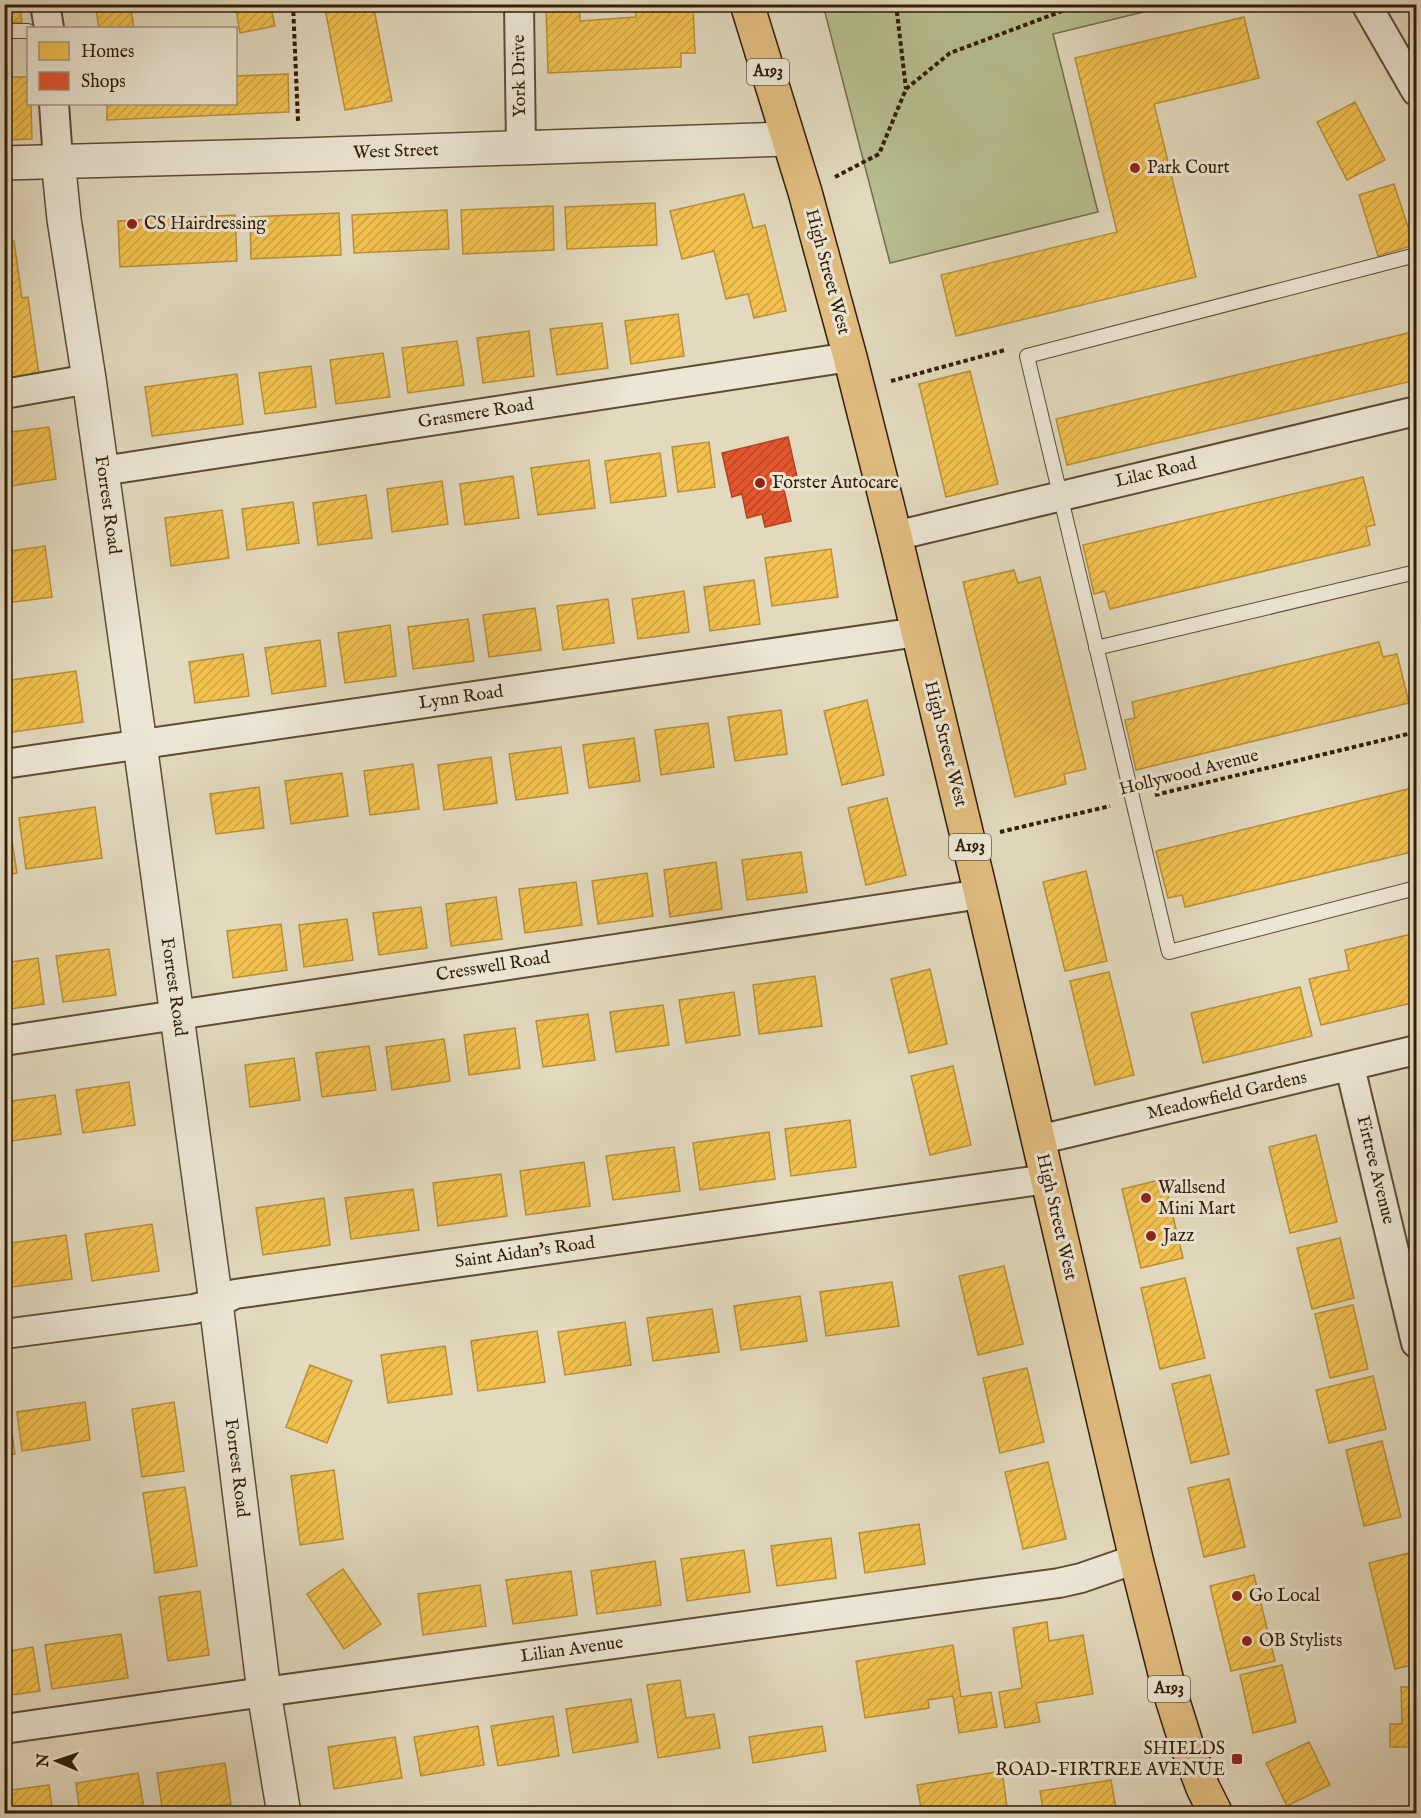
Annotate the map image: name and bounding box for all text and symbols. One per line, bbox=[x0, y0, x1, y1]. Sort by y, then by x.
legend bbox=[27, 27, 237, 105]
street label: York Drive bbox=[508, 34, 532, 118]
text: Homes bbox=[81, 41, 134, 64]
road number: A193 bbox=[747, 59, 789, 85]
text: Shops bbox=[81, 71, 126, 94]
street label: West Street bbox=[353, 139, 439, 165]
place label: Park Court bbox=[1147, 157, 1230, 180]
marker: Park Court bbox=[1128, 161, 1142, 175]
street label: High Street West bbox=[799, 207, 855, 337]
place label: CS Hairdressing bbox=[144, 213, 266, 236]
marker: CS Hairdressing bbox=[125, 217, 139, 231]
street label: Grasmere Road bbox=[417, 393, 536, 434]
street label: Lilac Road bbox=[1113, 452, 1199, 494]
street label: Forrest Road bbox=[89, 454, 125, 556]
place label: Forster Autocare bbox=[772, 472, 899, 495]
marker: Forster Autocare bbox=[753, 476, 767, 490]
street label: High Street West bbox=[918, 679, 972, 809]
street label: Lynn Road bbox=[417, 681, 505, 715]
street label: Hollywood Avenue bbox=[1117, 745, 1261, 801]
road number: A193 bbox=[949, 834, 991, 860]
street label: Forrest Road bbox=[155, 936, 191, 1038]
street label: Cresswell Road bbox=[434, 947, 552, 987]
street label: Meadowfield Gardens bbox=[1145, 1066, 1309, 1126]
street label: Firtree Avenue bbox=[1350, 1113, 1400, 1227]
street label: High Street West bbox=[1030, 1151, 1082, 1283]
place label: Wallsend Mini Mart bbox=[1158, 1177, 1236, 1221]
marker: Wallsend Mini Mart bbox=[1139, 1191, 1153, 1205]
place label: Jazz bbox=[1161, 1225, 1194, 1248]
marker: Jazz bbox=[1144, 1229, 1158, 1243]
street label: Saint Aidan's Road bbox=[454, 1232, 597, 1274]
street label: Forrest Road bbox=[219, 1417, 254, 1519]
place label: Go Local bbox=[1249, 1585, 1320, 1608]
marker: Go Local bbox=[1230, 1589, 1244, 1603]
place label: OB Stylists bbox=[1259, 1630, 1342, 1653]
street label: Lilian Avenue bbox=[519, 1631, 625, 1669]
marker: OB Stylists bbox=[1240, 1634, 1254, 1648]
road number: A193 bbox=[1148, 1676, 1190, 1702]
north arrow bbox=[27, 1731, 87, 1791]
place label: SHIELDS ROAD-FIRTREE AVENUE bbox=[995, 1738, 1225, 1782]
marker: SHIELDS ROAD-FIRTREE AVENUE bbox=[1230, 1752, 1244, 1766]
text: N bbox=[34, 1753, 54, 1769]

